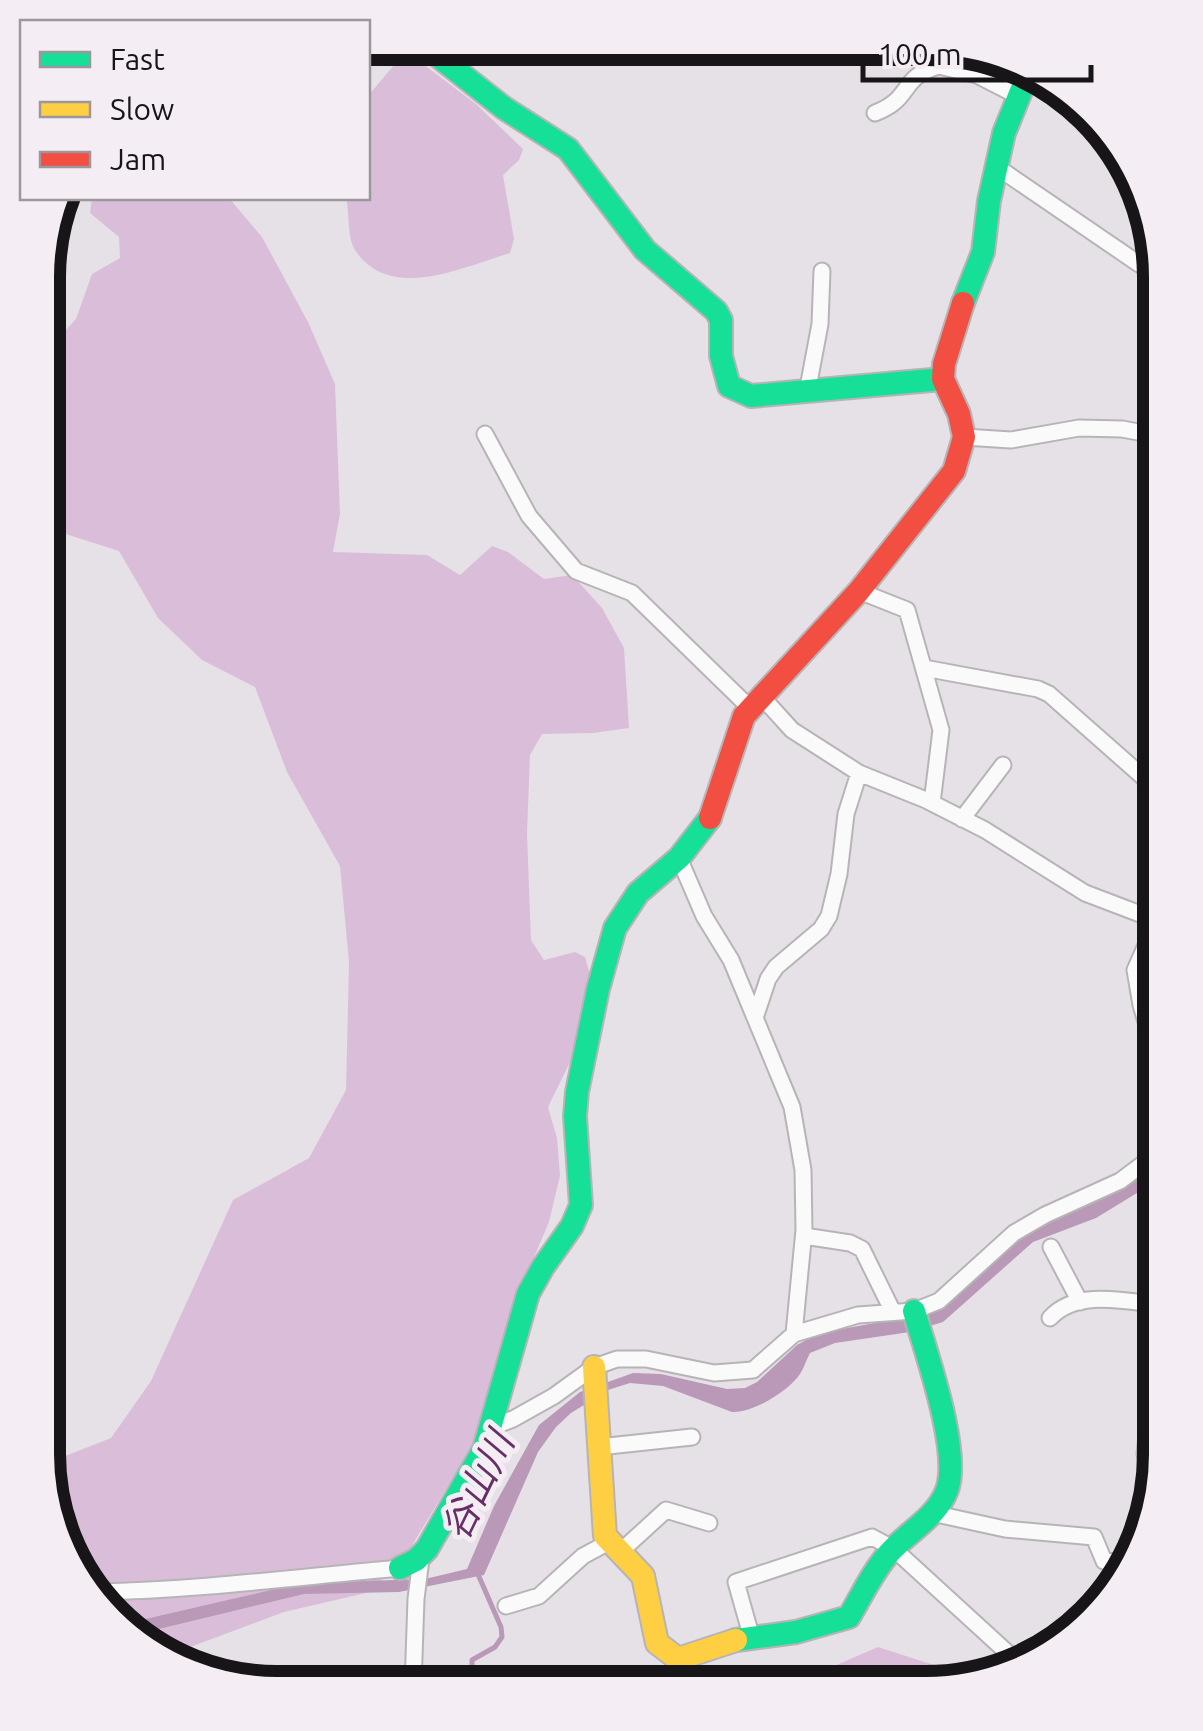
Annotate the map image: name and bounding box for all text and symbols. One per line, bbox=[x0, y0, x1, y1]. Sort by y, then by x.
legend bbox=[20, 20, 370, 200]
scale bar bbox=[863, 20, 1090, 82]
text: 100 m bbox=[878, 37, 962, 71]
text: Fast bbox=[110, 42, 165, 76]
text: Slow bbox=[110, 92, 174, 126]
text: Jam bbox=[110, 142, 166, 176]
water label: 谷山川 bbox=[433, 1422, 523, 1546]

